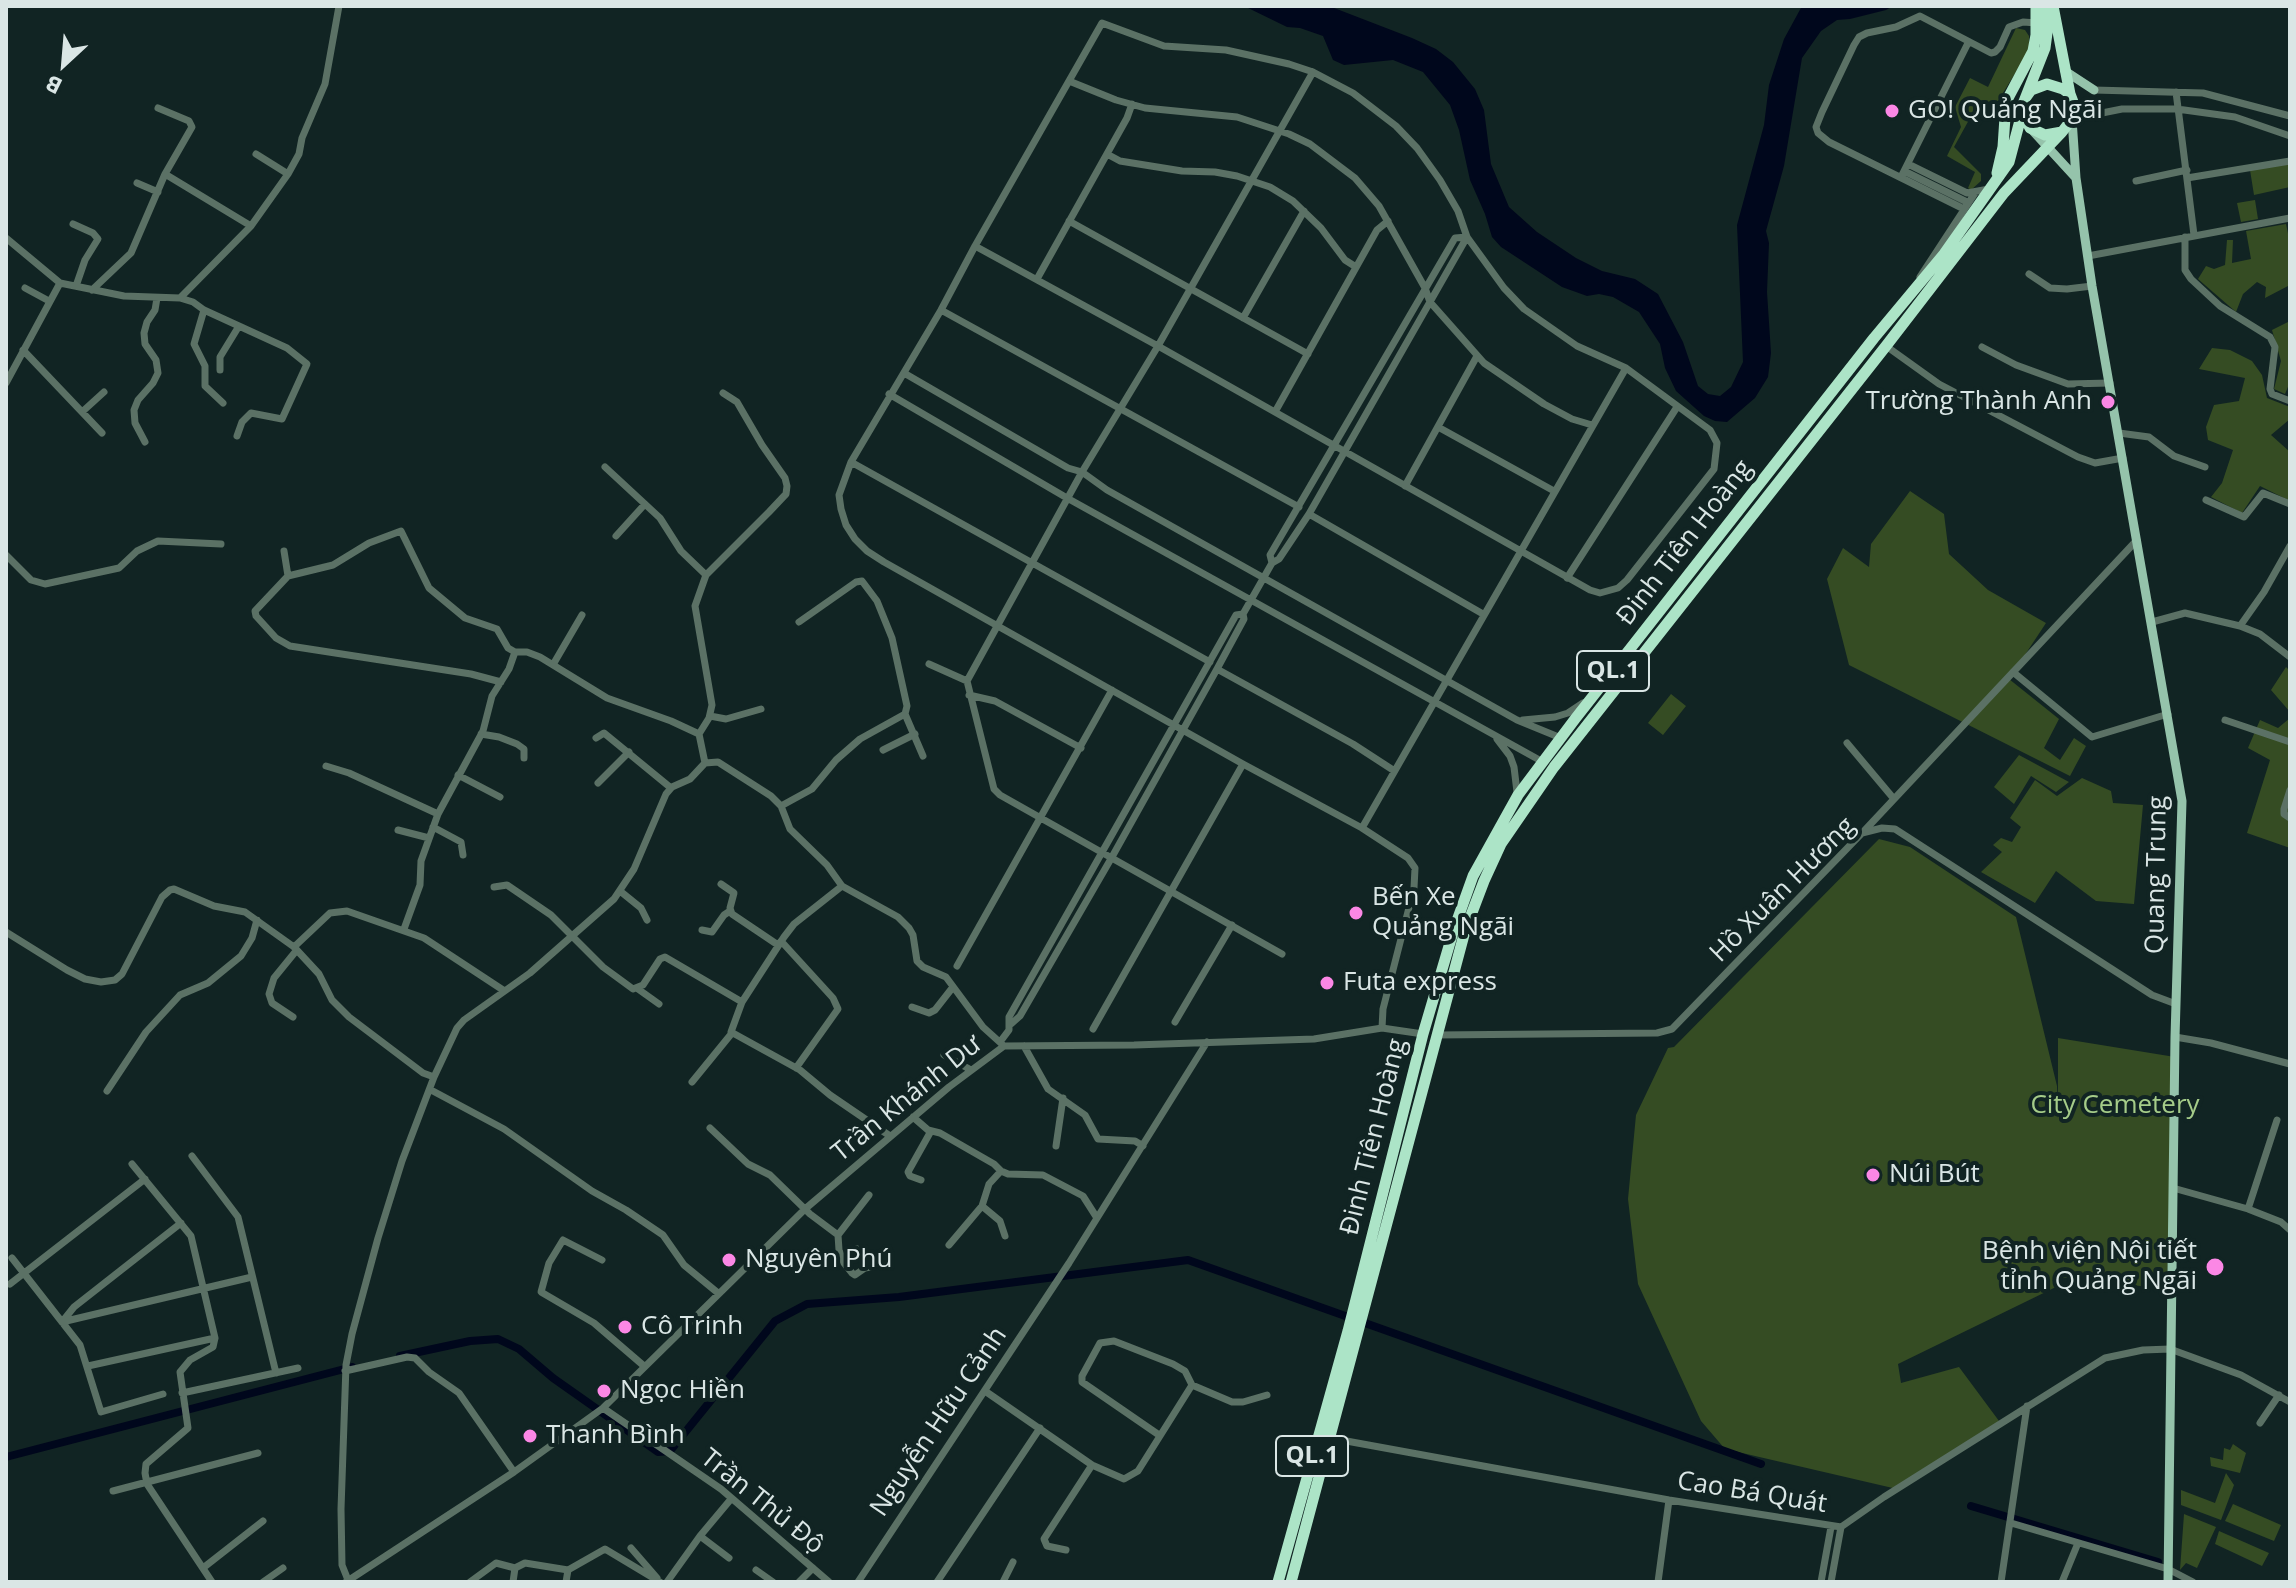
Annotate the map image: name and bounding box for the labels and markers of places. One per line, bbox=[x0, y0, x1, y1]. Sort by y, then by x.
place label: GO! Quảng Ngãi bbox=[1908, 95, 2103, 127]
marker: GO! Quảng Ngãi bbox=[1883, 102, 1901, 120]
place label: Trường Thành Anh bbox=[1865, 386, 2092, 418]
marker: Trường Thành Anh bbox=[2099, 393, 2117, 411]
place label: Bến Xe Quảng Ngãi bbox=[1372, 882, 1514, 944]
marker: Bến Xe Quảng Ngãi bbox=[1347, 904, 1365, 922]
place label: Futa express bbox=[1343, 967, 1497, 999]
marker: Futa express bbox=[1318, 974, 1336, 992]
place label: Núi Bút bbox=[1889, 1159, 1980, 1191]
marker: Núi Bút bbox=[1864, 1166, 1882, 1184]
place label: Bệnh viện Nội tiết tỉnh Quảng Ngãi bbox=[1982, 1236, 2197, 1298]
place label: Nguyên Phú bbox=[745, 1244, 892, 1276]
marker: Nguyên Phú bbox=[720, 1251, 738, 1269]
marker: Bệnh viện Nội tiết tỉnh Quảng Ngãi bbox=[2204, 1256, 2226, 1278]
place label: Cô Trinh bbox=[641, 1311, 743, 1343]
marker: Cô Trinh bbox=[616, 1318, 634, 1336]
place label: Ngọc Hiền bbox=[620, 1375, 745, 1407]
marker: Ngọc Hiền bbox=[595, 1382, 613, 1400]
place label: Thanh Bình bbox=[546, 1420, 685, 1452]
marker: Thanh Bình bbox=[521, 1427, 539, 1445]

